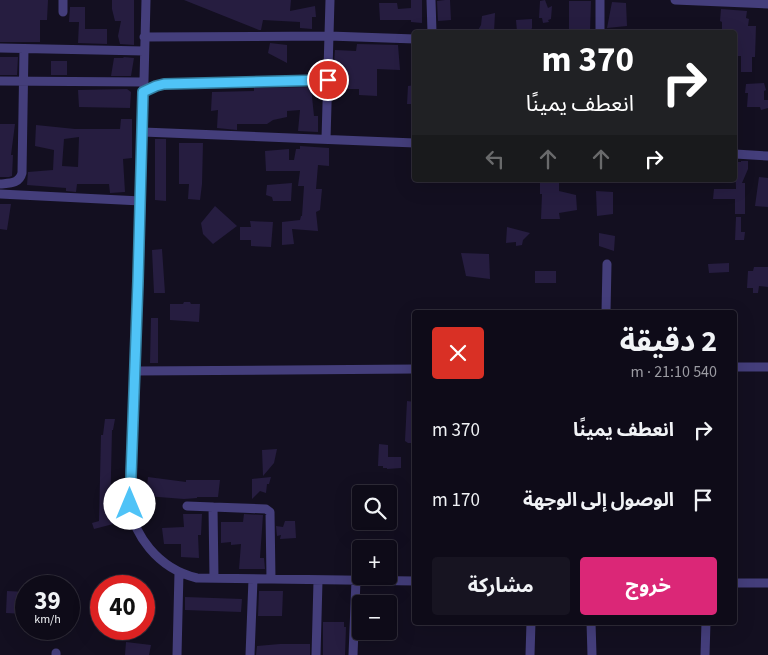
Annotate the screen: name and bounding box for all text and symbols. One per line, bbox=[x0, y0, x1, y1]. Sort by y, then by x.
text: 370 m bbox=[542, 35, 634, 85]
icon: right bbox=[652, 50, 717, 115]
pin bbox=[307, 59, 349, 101]
icon: arrive bbox=[314, 66, 342, 94]
text: انعطف يمينًا bbox=[526, 88, 634, 120]
icon: left bbox=[481, 145, 509, 173]
icon: ahead bbox=[534, 145, 562, 173]
icon: ahead bbox=[587, 145, 615, 173]
icon: right bbox=[640, 145, 668, 173]
text: 2 دقيقة bbox=[620, 320, 717, 363]
button: close bbox=[432, 327, 484, 379]
text: 540 m · 21:10 bbox=[630, 361, 717, 383]
icon: right bbox=[689, 416, 717, 444]
text: 370 m bbox=[432, 417, 480, 444]
text: انعطف يمينًا bbox=[573, 417, 674, 444]
position arrow bbox=[103, 477, 155, 529]
map controls bbox=[352, 485, 397, 640]
button: search bbox=[352, 485, 397, 530]
icon: arrive bbox=[689, 486, 717, 514]
text: 170 m bbox=[432, 487, 480, 514]
text: الوصول إلى الوجهة bbox=[523, 487, 674, 514]
button: + bbox=[352, 540, 397, 585]
button: مشاركة bbox=[432, 557, 570, 615]
button: خروج bbox=[580, 557, 717, 615]
speed limit sign: 40 bbox=[90, 575, 155, 640]
text: 39 bbox=[34, 583, 61, 619]
button: − bbox=[352, 595, 397, 640]
text: km/h bbox=[34, 611, 61, 628]

